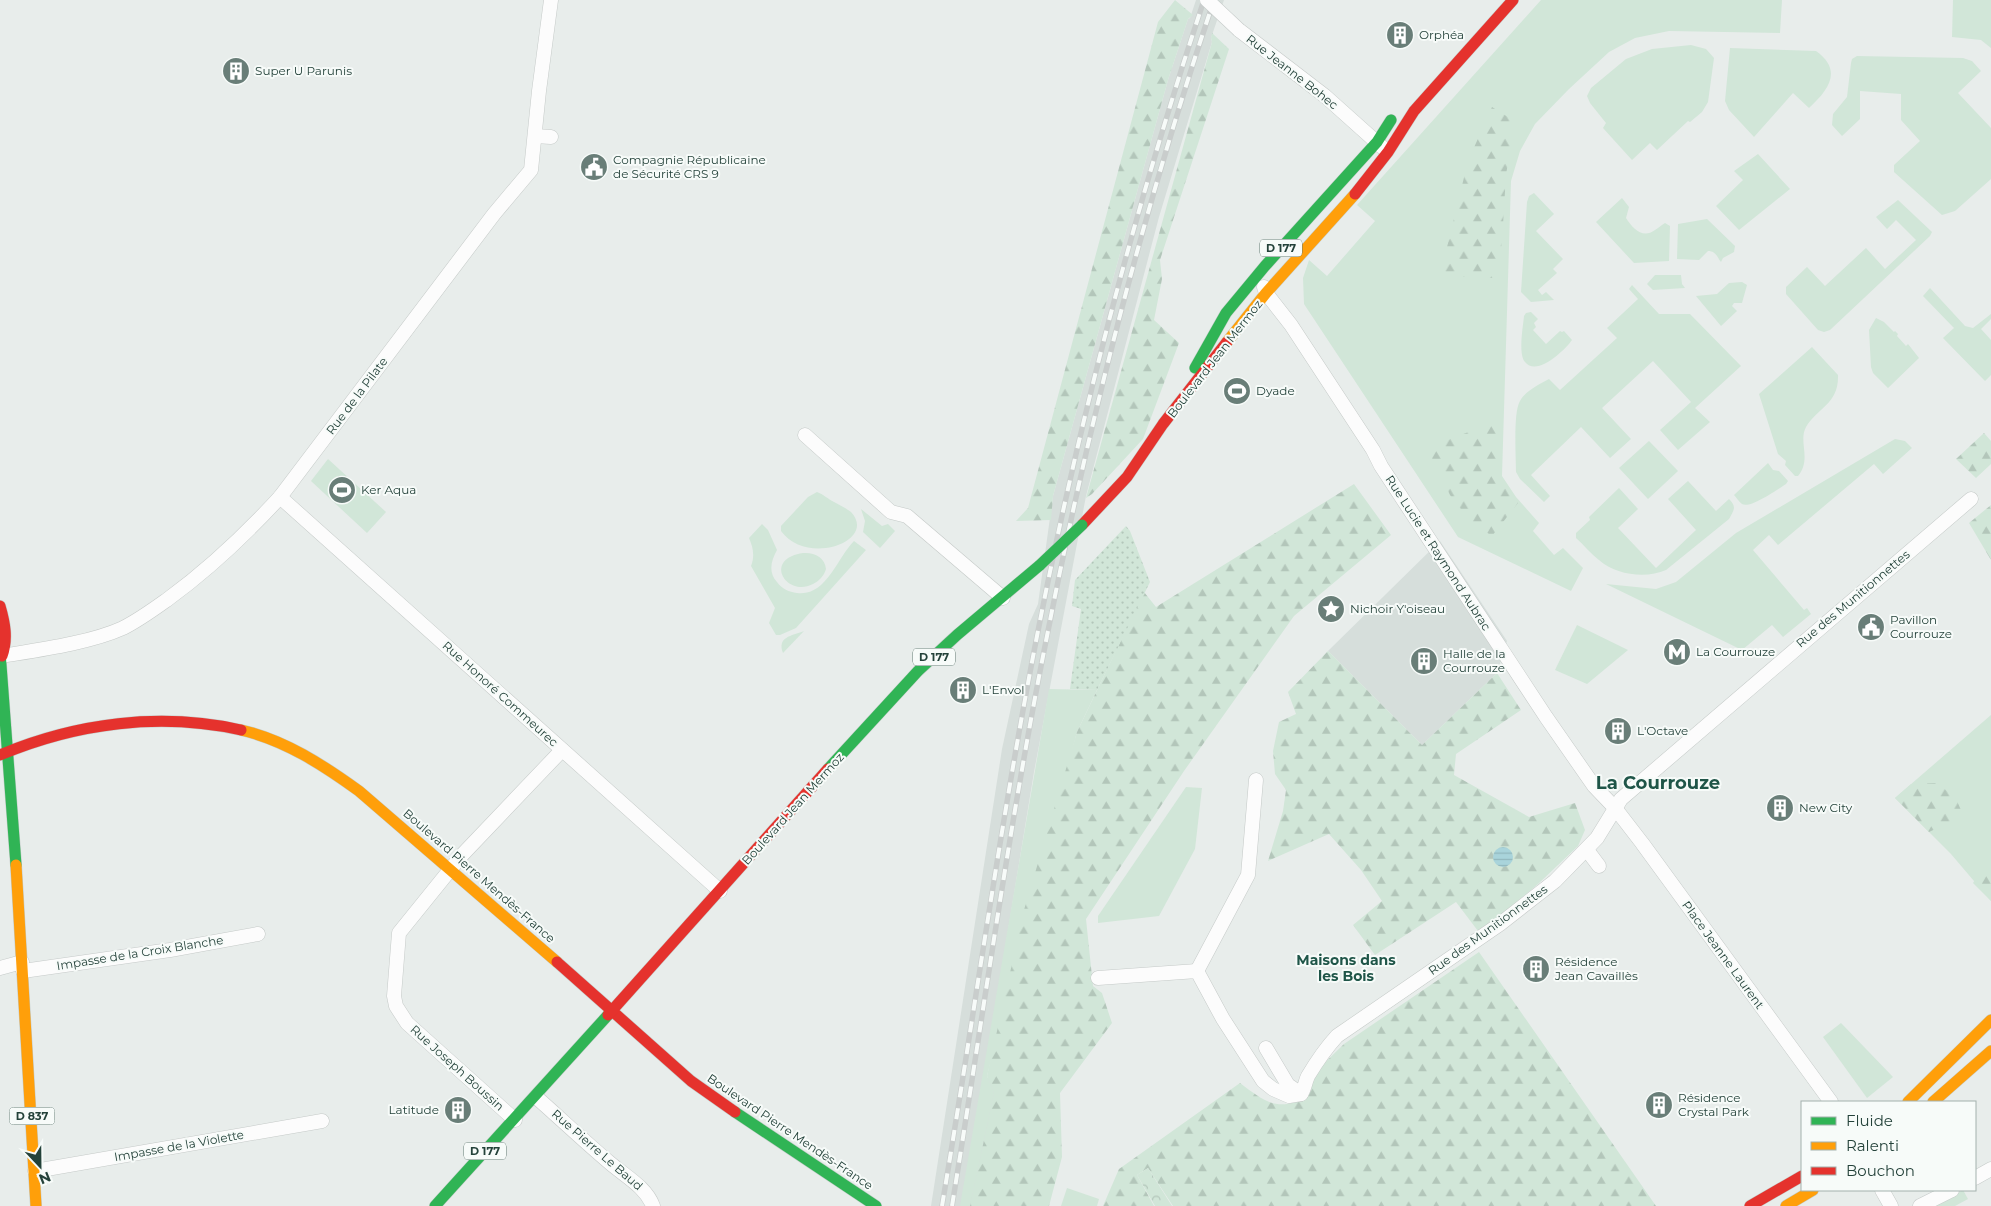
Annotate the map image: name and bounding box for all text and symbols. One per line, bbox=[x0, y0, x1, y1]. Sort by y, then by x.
building icon: Orphéa bbox=[1385, 20, 1415, 50]
place label: Orphéa bbox=[1419, 27, 1464, 42]
street label: Rue Jeanne Bohec bbox=[1243, 31, 1341, 112]
building icon: Super U Parunis bbox=[221, 56, 251, 86]
place label: Super U Parunis bbox=[255, 63, 352, 78]
public building icon: Compagnie Républicaine de Sécurité CRS 9 bbox=[579, 152, 609, 182]
place label: Compagnie Républicaine de Sécurité CRS 9 bbox=[613, 152, 766, 181]
road number: D 177 bbox=[1260, 240, 1302, 256]
street label: Boulevard Jean Mermoz bbox=[1164, 297, 1265, 421]
street label: Rue de la Pilate bbox=[323, 354, 391, 437]
sports icon: Dyade bbox=[1222, 376, 1252, 406]
place label: Dyade bbox=[1256, 383, 1295, 398]
street label: Rue Lucie et Raymond Aubrac bbox=[1383, 472, 1494, 633]
sports icon: Ker Aqua bbox=[327, 475, 357, 505]
place label: Ker Aqua bbox=[361, 482, 416, 497]
street label: Rue des Munitionnettes bbox=[1793, 547, 1913, 651]
place icon: Nichoir Y'oiseau bbox=[1316, 594, 1346, 624]
place label: Nichoir Y'oiseau bbox=[1350, 601, 1445, 616]
public building icon: Pavillon Courrouze bbox=[1856, 612, 1886, 642]
place label: Pavillon Courrouze bbox=[1890, 612, 1952, 641]
metro station icon: La Courrouze bbox=[1662, 637, 1692, 667]
street label: Rue Honoré Commeurec bbox=[439, 638, 561, 750]
place label: La Courrouze bbox=[1696, 644, 1775, 659]
building icon: Halle de la Courrouze bbox=[1409, 646, 1439, 676]
place label: Halle de la Courrouze bbox=[1443, 646, 1506, 675]
road number: D 177 bbox=[913, 649, 955, 666]
building icon: L'Envol bbox=[948, 675, 978, 705]
place label: L'Envol bbox=[982, 682, 1025, 697]
building icon: L'Octave bbox=[1603, 716, 1633, 746]
place label: L'Octave bbox=[1637, 723, 1688, 738]
street label: Boulevard Jean Mermoz bbox=[738, 750, 847, 868]
district label: La Courrouze bbox=[1596, 772, 1720, 794]
building icon: New City bbox=[1765, 793, 1795, 823]
place label: New City bbox=[1799, 800, 1853, 815]
street label: Boulevard Pierre Mendès-France bbox=[400, 805, 558, 946]
street label: Rue des Munitionnettes bbox=[1425, 881, 1550, 978]
street label: Place Jeanne Laurent bbox=[1679, 898, 1768, 1012]
street label: Impasse de la Croix Blanche bbox=[55, 932, 224, 973]
district label: Maisons dans les Bois bbox=[1296, 951, 1396, 985]
building icon: Résidence Jean Cavaillès bbox=[1521, 954, 1551, 984]
place label: Résidence Jean Cavaillès bbox=[1554, 954, 1638, 983]
street label: Rue Joseph Boussin bbox=[407, 1022, 507, 1114]
street label: Boulevard Pierre Mendès-France bbox=[705, 1070, 876, 1193]
building icon: Résidence Crystal Park bbox=[1644, 1090, 1674, 1120]
place label: Résidence Crystal Park bbox=[1678, 1090, 1750, 1119]
building icon: Latitude bbox=[443, 1095, 473, 1125]
legend bbox=[1801, 1101, 1976, 1191]
place label: Latitude bbox=[389, 1102, 439, 1117]
street label: Rue Pierre Le Baud bbox=[549, 1106, 646, 1193]
road number: D 837 bbox=[10, 1108, 54, 1124]
text: Fluide bbox=[1846, 1111, 1893, 1130]
street label: Impasse de la Violette bbox=[113, 1127, 245, 1164]
text: Ralenti bbox=[1846, 1136, 1899, 1155]
north arrow bbox=[15, 1141, 65, 1191]
road number: D 177 bbox=[464, 1142, 506, 1160]
text: Bouchon bbox=[1846, 1161, 1915, 1180]
text: N bbox=[36, 1168, 53, 1189]

